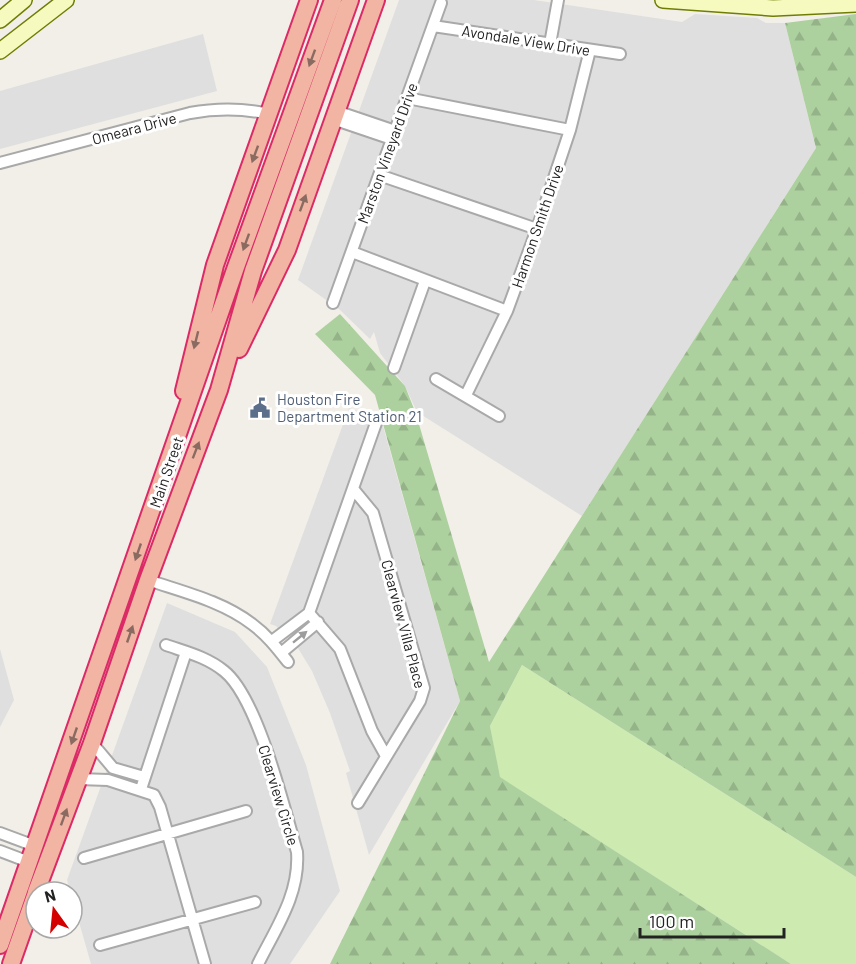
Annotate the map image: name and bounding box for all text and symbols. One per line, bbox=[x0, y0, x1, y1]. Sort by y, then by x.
street label: Avondale View Drive bbox=[461, 21, 591, 59]
one-way arrow bbox=[306, 50, 316, 68]
street label: Marston Vineyard Drive bbox=[353, 80, 421, 226]
street label: Omeara Drive bbox=[90, 108, 178, 148]
one-way arrow bbox=[249, 145, 259, 163]
street label: Harmon Smith Drive bbox=[507, 162, 567, 290]
one-way arrow bbox=[299, 194, 309, 212]
one-way arrow bbox=[240, 233, 250, 251]
one-way arrow bbox=[191, 331, 201, 349]
place label: Houston Fire Department Station 21 bbox=[277, 390, 422, 425]
public building icon: Houston Fire Department Station 21 bbox=[248, 396, 272, 420]
street label: Main Street bbox=[145, 434, 187, 510]
one-way arrow bbox=[192, 441, 202, 459]
one-way arrow bbox=[133, 543, 143, 561]
street label: Clearview Villa Place bbox=[378, 558, 430, 690]
one-way arrow bbox=[125, 625, 135, 643]
one-way arrow bbox=[292, 632, 307, 644]
one-way arrow bbox=[68, 727, 78, 745]
street label: Clearview Circle bbox=[255, 743, 303, 847]
one-way arrow bbox=[59, 808, 69, 826]
north arrow bbox=[24, 880, 84, 940]
text: N bbox=[42, 884, 58, 906]
scale bar bbox=[640, 901, 784, 939]
text: 100 m bbox=[649, 910, 694, 932]

